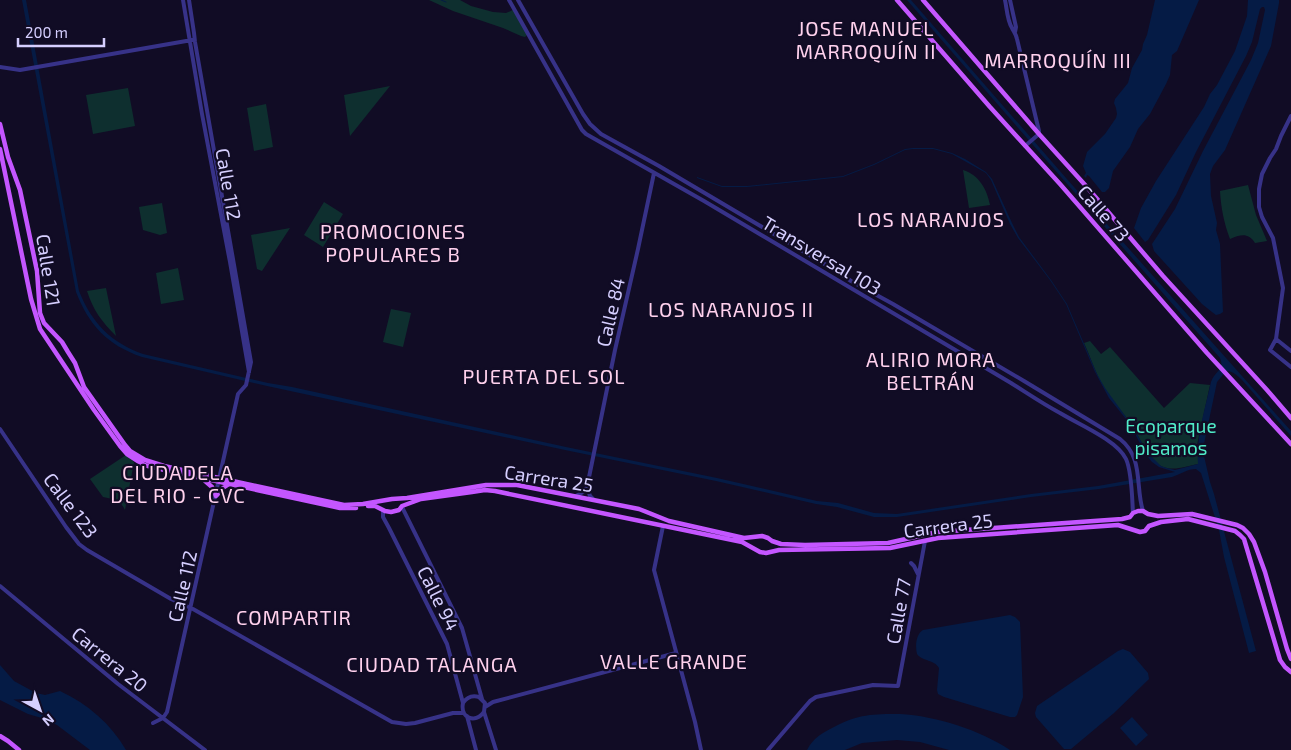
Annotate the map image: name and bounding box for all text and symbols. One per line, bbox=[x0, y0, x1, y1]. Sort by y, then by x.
scale bar bbox=[18, 15, 104, 47]
district label: JOSE MANUEL MARROQUÍN II bbox=[795, 16, 937, 63]
text: 200 m bbox=[25, 23, 68, 41]
district label: MARROQUÍN III bbox=[984, 48, 1132, 72]
street label: Calle 112 bbox=[211, 146, 247, 222]
street label: Calle 73 bbox=[1073, 180, 1135, 246]
district label: LOS NARANJOS bbox=[857, 207, 1005, 231]
street label: Transversal 103 bbox=[758, 210, 886, 300]
district label: PROMOCIONES POPULARES B bbox=[320, 219, 466, 266]
street label: Calle 121 bbox=[32, 232, 66, 308]
street label: Calle 84 bbox=[591, 275, 629, 349]
district label: LOS NARANJOS II bbox=[648, 297, 814, 321]
district label: ALIRIO MORA BELTRÁN bbox=[866, 347, 996, 394]
district label: PUERTA DEL SOL bbox=[463, 364, 625, 388]
park label: Ecoparque pisamos bbox=[1125, 414, 1217, 459]
district label: CIUDADELA DEL RIO - CVC bbox=[110, 460, 246, 507]
street label: Carrera 25 bbox=[503, 460, 595, 496]
street label: Calle 123 bbox=[39, 468, 103, 542]
street label: Carrera 25 bbox=[902, 508, 994, 542]
street label: Calle 112 bbox=[163, 548, 201, 624]
street label: Calle 94 bbox=[413, 562, 465, 634]
street label: Calle 77 bbox=[881, 576, 915, 646]
district label: COMPARTIR bbox=[236, 605, 352, 629]
street label: Carrera 20 bbox=[67, 621, 153, 697]
district label: VALLE GRANDE bbox=[600, 649, 748, 673]
district label: CIUDAD TALANGA bbox=[346, 652, 518, 676]
north arrow bbox=[15, 685, 65, 735]
text: N bbox=[39, 711, 58, 730]

